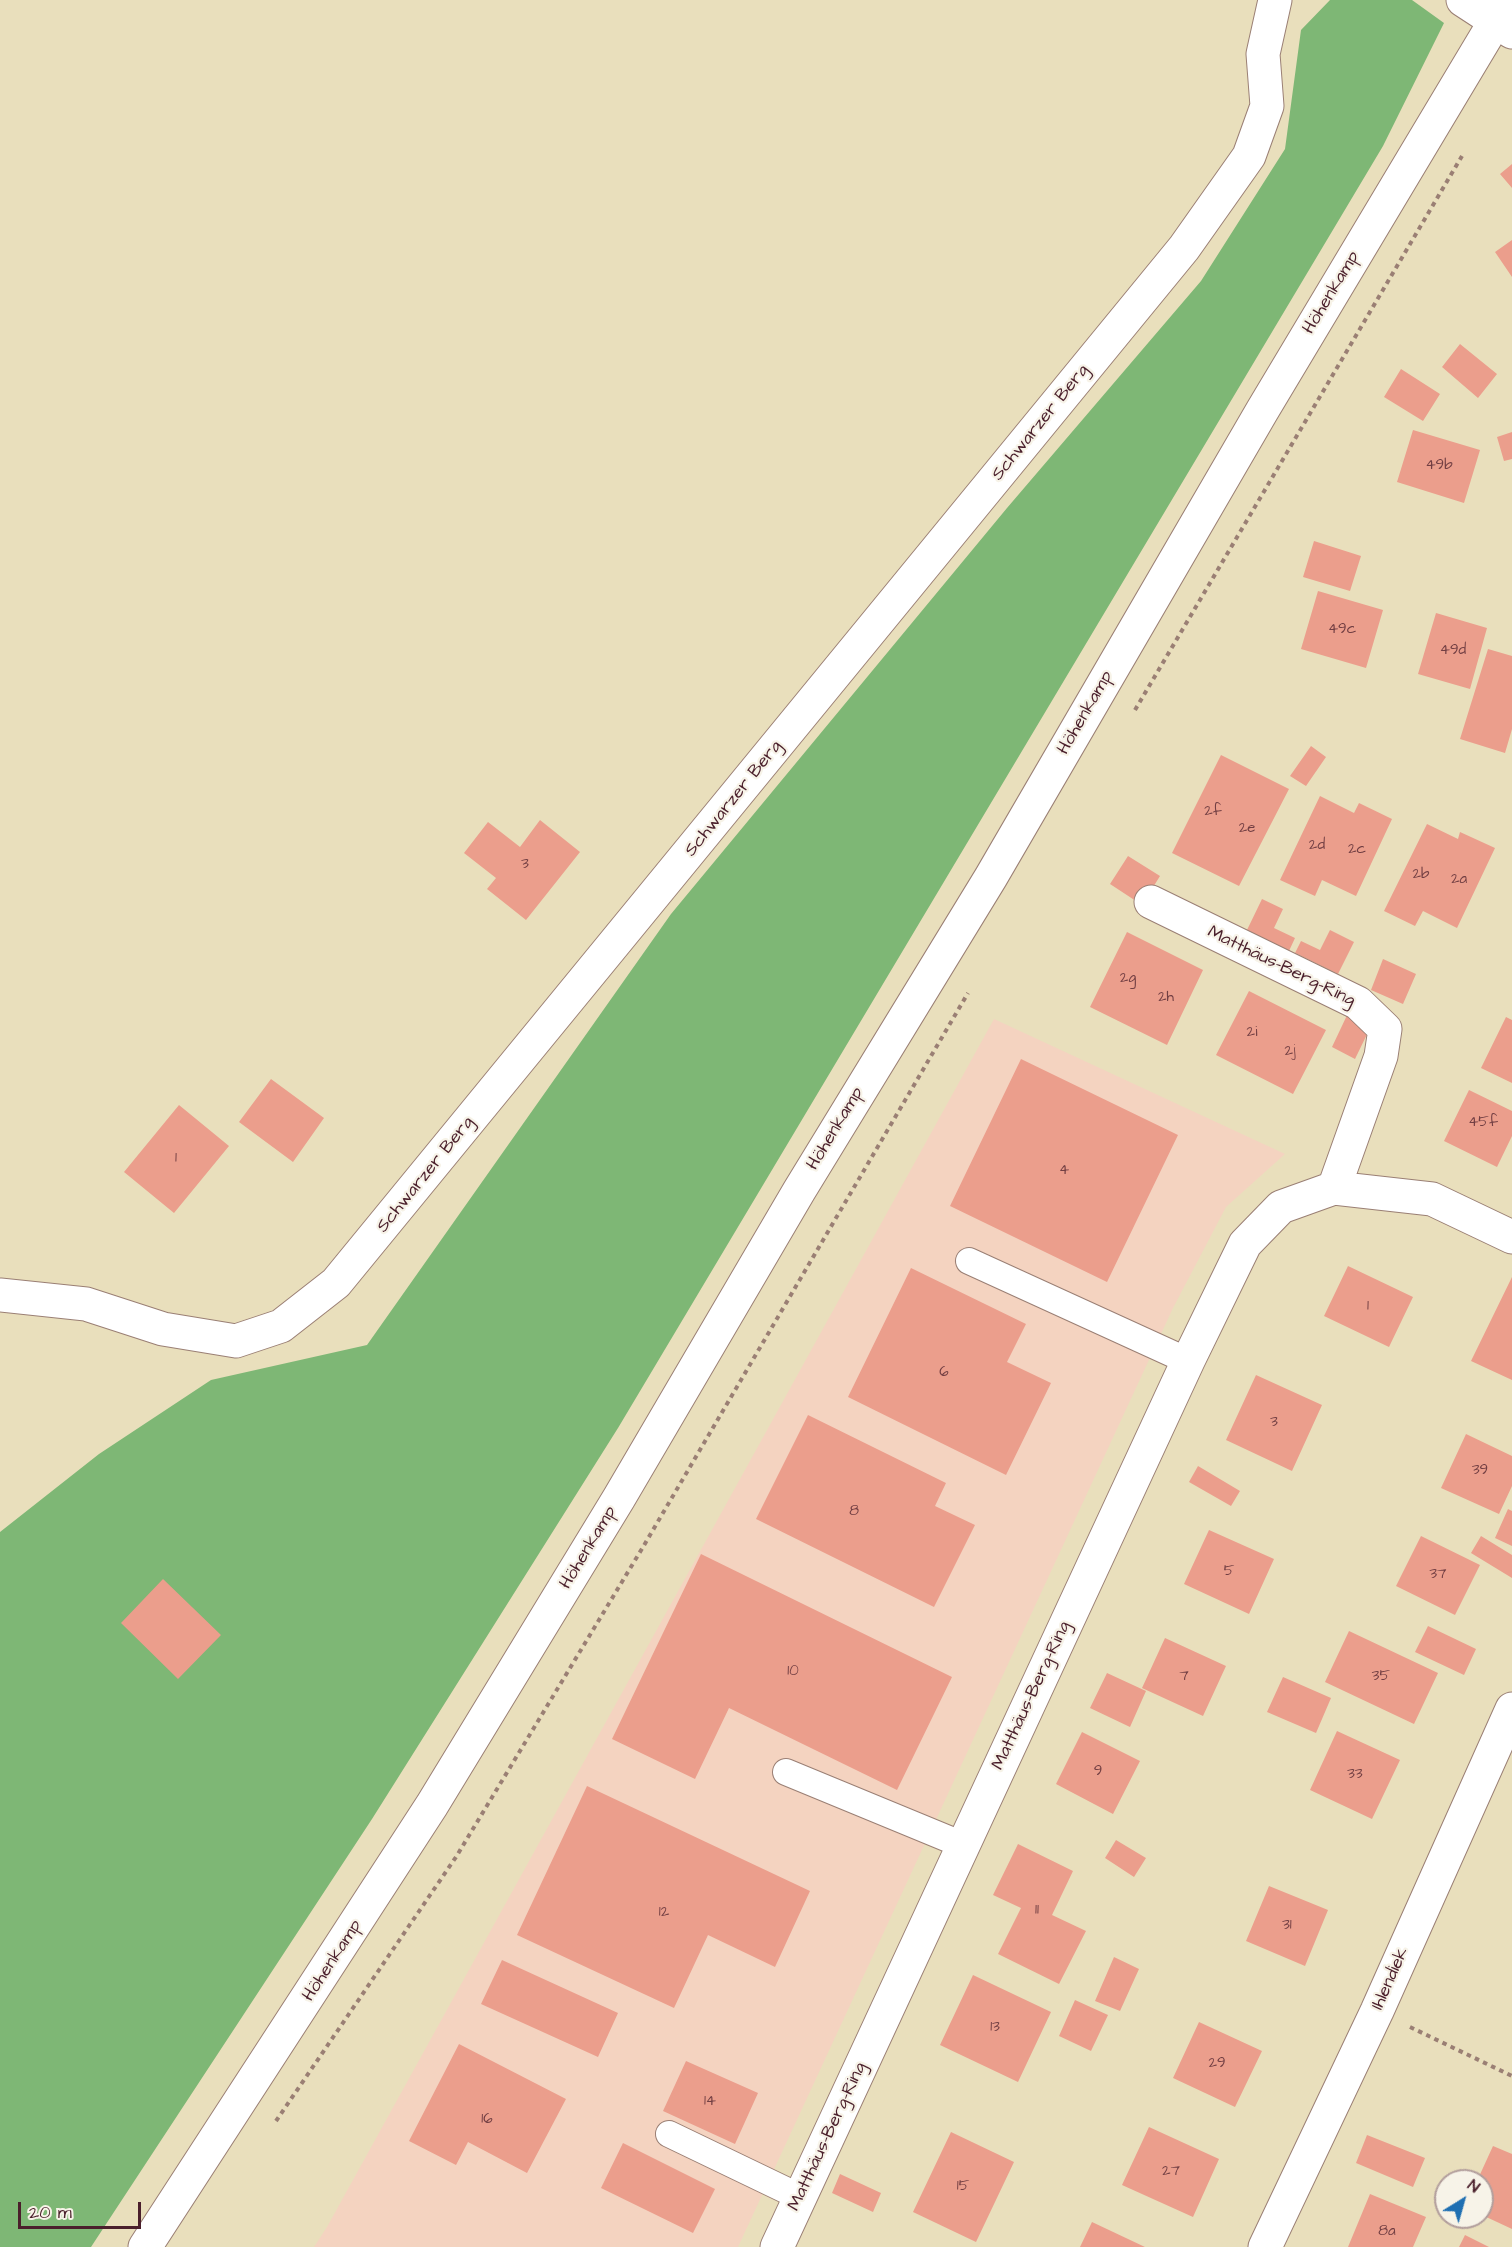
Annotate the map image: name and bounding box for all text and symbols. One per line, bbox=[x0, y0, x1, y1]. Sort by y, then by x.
street label: Höhenkamp bbox=[1299, 248, 1365, 338]
street label: Schwarzer Berg bbox=[988, 361, 1094, 485]
house number: 49b bbox=[1425, 457, 1453, 475]
house number: 49c bbox=[1328, 621, 1356, 639]
house number: 49d bbox=[1440, 642, 1466, 660]
street label: Höhenkamp bbox=[1053, 667, 1119, 759]
street label: Schwarzer Berg bbox=[681, 737, 787, 861]
house number: 2f bbox=[1204, 803, 1222, 821]
house number: 2e bbox=[1239, 820, 1255, 838]
house number: 2d bbox=[1309, 837, 1325, 855]
house number: 2c bbox=[1348, 841, 1366, 859]
house number: 3 bbox=[521, 856, 529, 874]
house number: 2b bbox=[1412, 866, 1430, 884]
house number: 2a bbox=[1451, 871, 1467, 889]
street label: Matthäus-Berg-Ring bbox=[1204, 922, 1358, 1012]
house number: 2g bbox=[1120, 970, 1136, 988]
house number: 2h bbox=[1158, 989, 1174, 1007]
house number: 2i bbox=[1247, 1024, 1257, 1042]
house number: 2j bbox=[1284, 1043, 1296, 1061]
street label: Höhenkamp bbox=[803, 1084, 869, 1174]
street label: Schwarzer Berg bbox=[373, 1113, 479, 1237]
house number: 45f bbox=[1468, 1114, 1498, 1132]
house number: 1 bbox=[175, 1150, 177, 1168]
house number: 4 bbox=[1059, 1162, 1069, 1180]
house number: 1 bbox=[1367, 1298, 1369, 1316]
house number: 6 bbox=[939, 1364, 949, 1382]
house number: 3 bbox=[1270, 1414, 1278, 1432]
house number: 39 bbox=[1472, 1462, 1488, 1480]
street label: Höhenkamp bbox=[556, 1503, 622, 1593]
house number: 8 bbox=[849, 1503, 859, 1521]
house number: 5 bbox=[1224, 1563, 1234, 1581]
house number: 37 bbox=[1430, 1566, 1446, 1584]
street label: Matthäus-Berg-Ring bbox=[988, 1618, 1076, 1774]
house number: 10 bbox=[787, 1663, 799, 1681]
house number: 7 bbox=[1179, 1668, 1189, 1686]
house number: 35 bbox=[1372, 1668, 1390, 1686]
house number: 9 bbox=[1094, 1763, 1102, 1781]
house number: 33 bbox=[1347, 1766, 1363, 1784]
house number: 11 bbox=[1035, 1902, 1039, 1920]
house number: 12 bbox=[659, 1904, 669, 1922]
street label: Höhenkamp bbox=[299, 1916, 367, 2006]
house number: 31 bbox=[1282, 1917, 1292, 1935]
street label: Ihlendiek bbox=[1368, 1944, 1414, 2014]
house number: 13 bbox=[990, 2019, 1000, 2037]
house number: 29 bbox=[1208, 2055, 1226, 2073]
street label: Matthäus-Berg-Ring bbox=[784, 2059, 872, 2215]
house number: 14 bbox=[704, 2093, 716, 2111]
house number: 16 bbox=[481, 2111, 493, 2129]
house number: 27 bbox=[1162, 2163, 1180, 2181]
north arrow bbox=[1434, 2169, 1494, 2229]
text: N bbox=[1463, 2174, 1484, 2198]
house number: 15 bbox=[957, 2178, 969, 2196]
scale bar bbox=[21, 2190, 144, 2228]
text: 20 m bbox=[29, 2200, 72, 2225]
house number: 8a bbox=[1378, 2223, 1396, 2241]

